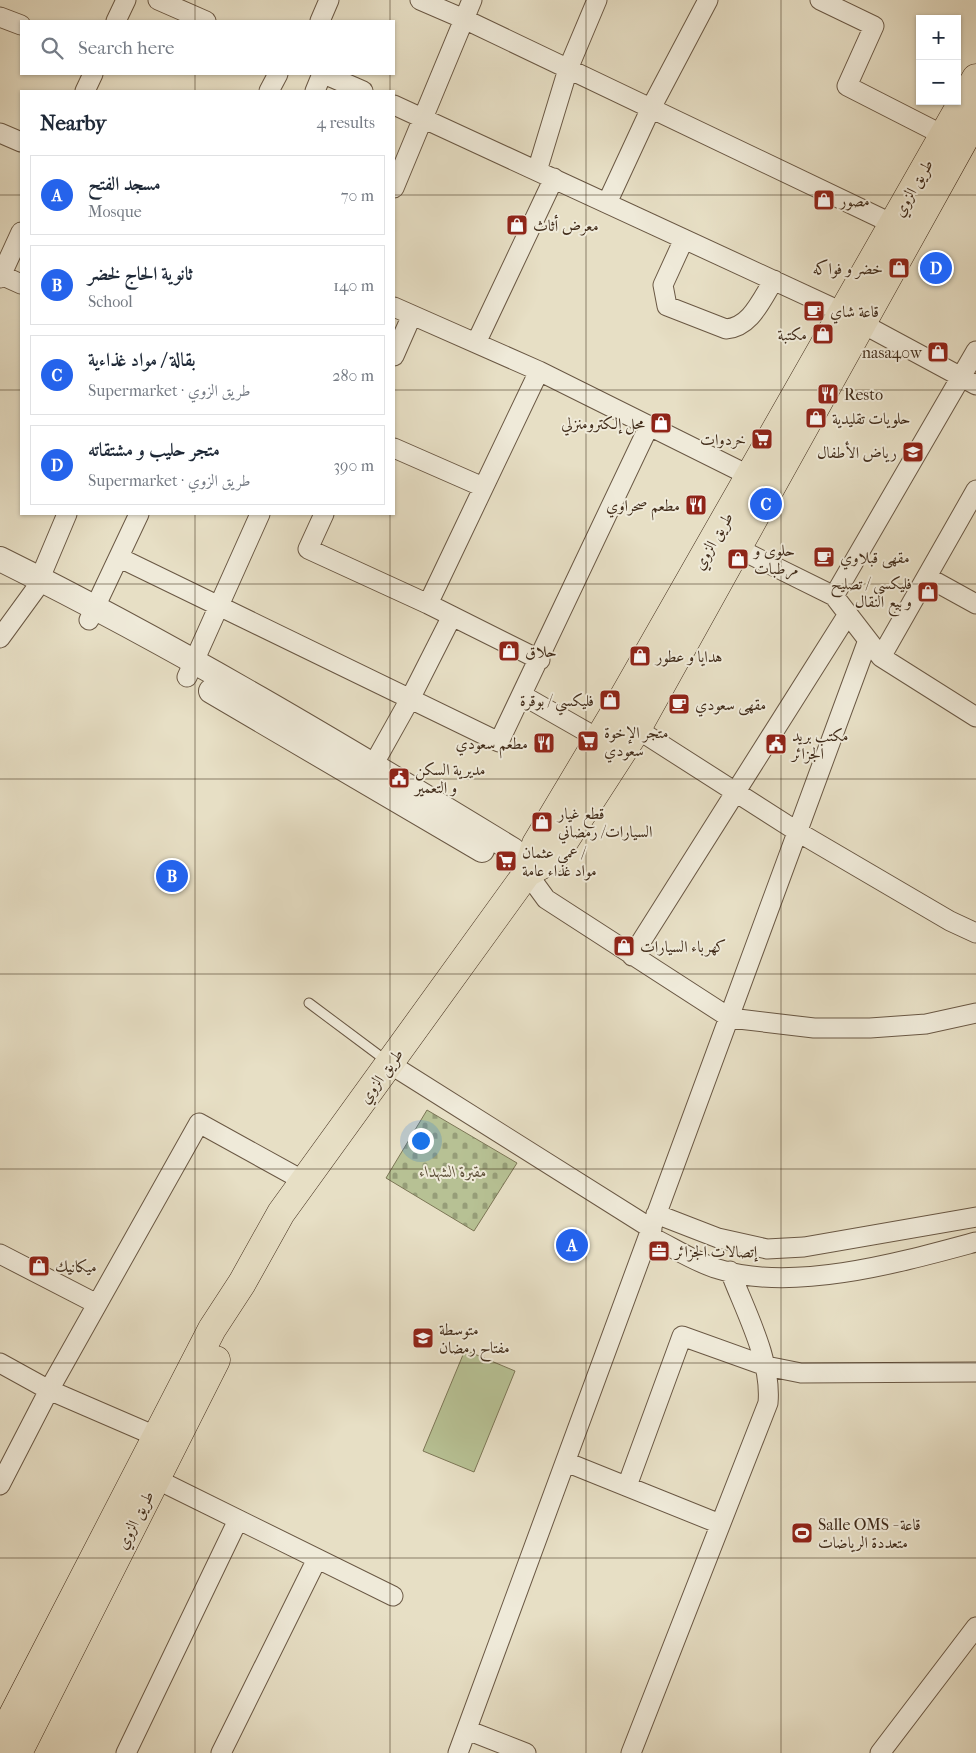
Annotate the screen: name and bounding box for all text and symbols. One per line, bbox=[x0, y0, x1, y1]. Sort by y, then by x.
map controls bbox=[916, 15, 961, 105]
button: + bbox=[916, 15, 961, 60]
search box bbox=[20, 20, 395, 75]
icon: search bbox=[38, 34, 66, 62]
text: Search here bbox=[78, 37, 174, 59]
button: − bbox=[916, 60, 961, 105]
text: Nearby bbox=[40, 111, 106, 135]
text: 4 results bbox=[317, 113, 375, 132]
street label: طريق الزوي bbox=[889, 156, 940, 221]
text: مسجد الفتح bbox=[88, 173, 161, 195]
text: A bbox=[52, 186, 62, 205]
text: 70 m bbox=[341, 186, 374, 205]
shop icon: مصور bbox=[812, 188, 836, 212]
place label: مصور bbox=[838, 191, 870, 211]
text: Mosque bbox=[88, 202, 142, 221]
shop icon: معرض أثاث bbox=[505, 213, 529, 237]
place label: معرض أثاث bbox=[533, 214, 599, 236]
pin: D bbox=[920, 249, 952, 287]
shop icon: خضر و فواكه bbox=[887, 256, 911, 280]
place label: خضر و فواكه bbox=[812, 259, 883, 279]
text: ثانوية الحاج لخضر bbox=[88, 263, 193, 285]
text: B bbox=[52, 276, 62, 295]
text: 140 m bbox=[333, 276, 374, 295]
text: School bbox=[88, 292, 133, 311]
cafe icon: قاعة شاي bbox=[802, 299, 826, 323]
place label: قاعة شاي bbox=[830, 302, 879, 324]
shop icon: مكتبة bbox=[811, 322, 835, 346]
place label: مكتبة bbox=[777, 325, 807, 344]
shop icon: nasa40w bbox=[926, 340, 950, 364]
place label: nasa40w bbox=[862, 343, 923, 362]
text: بقالة / مواد غذاءية bbox=[88, 349, 196, 371]
text: C bbox=[52, 366, 62, 385]
text: 280 m bbox=[332, 366, 374, 385]
text: Supermarket · طريق الزوي bbox=[88, 381, 251, 400]
restaurant icon: Resto bbox=[816, 382, 840, 406]
place label: Resto bbox=[844, 385, 883, 404]
shop icon: حلويات تقليدية bbox=[804, 406, 828, 430]
place label: حلويات تقليدية bbox=[832, 409, 911, 429]
shop icon: محل إلكترومنزلي bbox=[649, 411, 673, 435]
place label: محل إلكترومنزلي bbox=[561, 414, 645, 436]
supermarket icon: خردوات bbox=[750, 427, 774, 451]
place label: خردوات bbox=[700, 430, 746, 450]
text: متجر حليب و مشتقاته bbox=[88, 439, 220, 461]
school or university icon: رياض الأطفال bbox=[901, 440, 925, 464]
place label: رياض الأطفال bbox=[817, 441, 897, 463]
text: D bbox=[51, 456, 63, 475]
text: 390 m bbox=[333, 456, 374, 475]
text: Supermarket · طريق الزوي bbox=[88, 471, 251, 490]
pin: C bbox=[750, 485, 782, 523]
restaurant icon: مطعم صحراوي bbox=[684, 493, 708, 517]
place label: مطعم صحراوي bbox=[606, 496, 680, 521]
street label: طريق الزوي bbox=[689, 509, 740, 574]
place label: حلوى و مرطبات bbox=[752, 541, 799, 580]
cafe icon: مقهى قبلاوي bbox=[812, 545, 836, 569]
shop icon: حلوى و مرطبات bbox=[726, 547, 750, 571]
place label: مقهى قبلاوي bbox=[840, 548, 910, 570]
place label: فليكسي / تصليح و بيع النقال bbox=[830, 574, 912, 617]
shop icon: فليكسي / تصليح و بيع النقال bbox=[916, 580, 940, 604]
shop icon: حلاق bbox=[497, 639, 521, 663]
place label: حلاق bbox=[525, 642, 557, 661]
shop icon: هدايا و عطور bbox=[628, 644, 652, 668]
place label: هدايا و عطور bbox=[654, 647, 723, 667]
shop icon: فليكسي / بوقرة bbox=[598, 688, 622, 712]
place label: فليكسي / بوقرة bbox=[520, 691, 594, 716]
cafe icon: مقهى سعودي bbox=[667, 692, 691, 716]
place label: مقهى سعودي bbox=[695, 695, 766, 717]
place label: متجر الإخوة سعودي bbox=[604, 723, 668, 763]
place label: مكتب بريد الجزائر bbox=[790, 726, 848, 764]
supermarket icon: متجر الإخوة سعودي bbox=[576, 729, 600, 753]
restaurant icon: مطعم سعودي bbox=[532, 731, 556, 755]
public building icon: مكتب بريد الجزائر bbox=[764, 732, 788, 756]
place label: مطعم سعودي bbox=[455, 734, 528, 759]
place label: مديرية السكن و التعمير bbox=[413, 760, 485, 797]
public building icon: مديرية السكن و التعمير bbox=[387, 766, 411, 790]
place label: قطع غيار السيارات/ رمضاني bbox=[556, 804, 653, 844]
shop icon: قطع غيار السيارات/ رمضاني bbox=[530, 810, 554, 834]
place label: عمي عثمان / مواد غذاء عامة bbox=[522, 843, 597, 881]
supermarket icon: عمي عثمان / مواد غذاء عامة bbox=[494, 849, 518, 873]
pin: B bbox=[156, 857, 188, 895]
shop icon: كهرباء السيارات bbox=[612, 934, 636, 958]
place label: كهرباء السيارات bbox=[640, 937, 726, 957]
street label: طريق الزوي bbox=[355, 1045, 410, 1109]
your location bbox=[408, 1128, 434, 1154]
park label: مقبرة الشهداء bbox=[419, 1162, 487, 1182]
pin: A bbox=[556, 1226, 588, 1264]
office icon: إتصالات الجزائر bbox=[647, 1239, 671, 1263]
place label: إتصالات الجزائر bbox=[673, 1242, 759, 1262]
shop icon: ميكانيك bbox=[27, 1254, 51, 1278]
place label: ميكانيك bbox=[55, 1257, 97, 1276]
place label: متوسطة مفتاح رمضان bbox=[439, 1320, 510, 1362]
school or university icon: متوسطة مفتاح رمضان bbox=[411, 1326, 435, 1350]
street label: طريق الزوي bbox=[112, 1488, 160, 1554]
place label: Salle OMS - قاعة متعددة الرياضات bbox=[818, 1515, 921, 1553]
sports icon: Salle OMS - قاعة متعددة الرياضات bbox=[790, 1521, 814, 1545]

